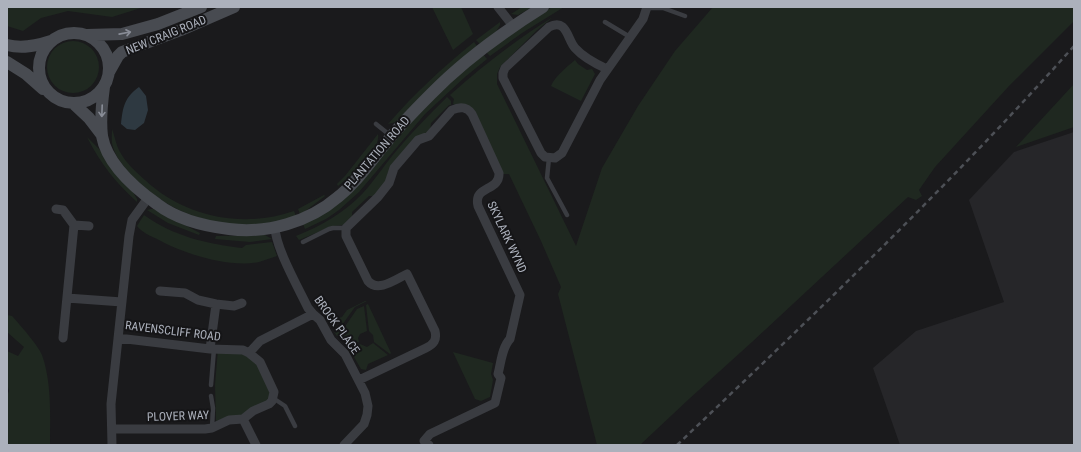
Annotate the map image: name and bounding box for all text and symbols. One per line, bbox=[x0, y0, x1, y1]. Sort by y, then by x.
street label: NEW CRAIG ROAD bbox=[124, 12, 208, 57]
one-way arrow bbox=[118, 29, 131, 37]
one-way arrow bbox=[98, 104, 106, 117]
street label: PLANTATION ROAD bbox=[341, 113, 413, 192]
street label: SKYLARK WYND bbox=[484, 199, 530, 275]
street label: BROCK PLACE bbox=[311, 293, 363, 357]
street label: RAVENSCLIFF ROAD bbox=[124, 318, 222, 344]
street label: PLOVER WAY bbox=[147, 408, 210, 424]

